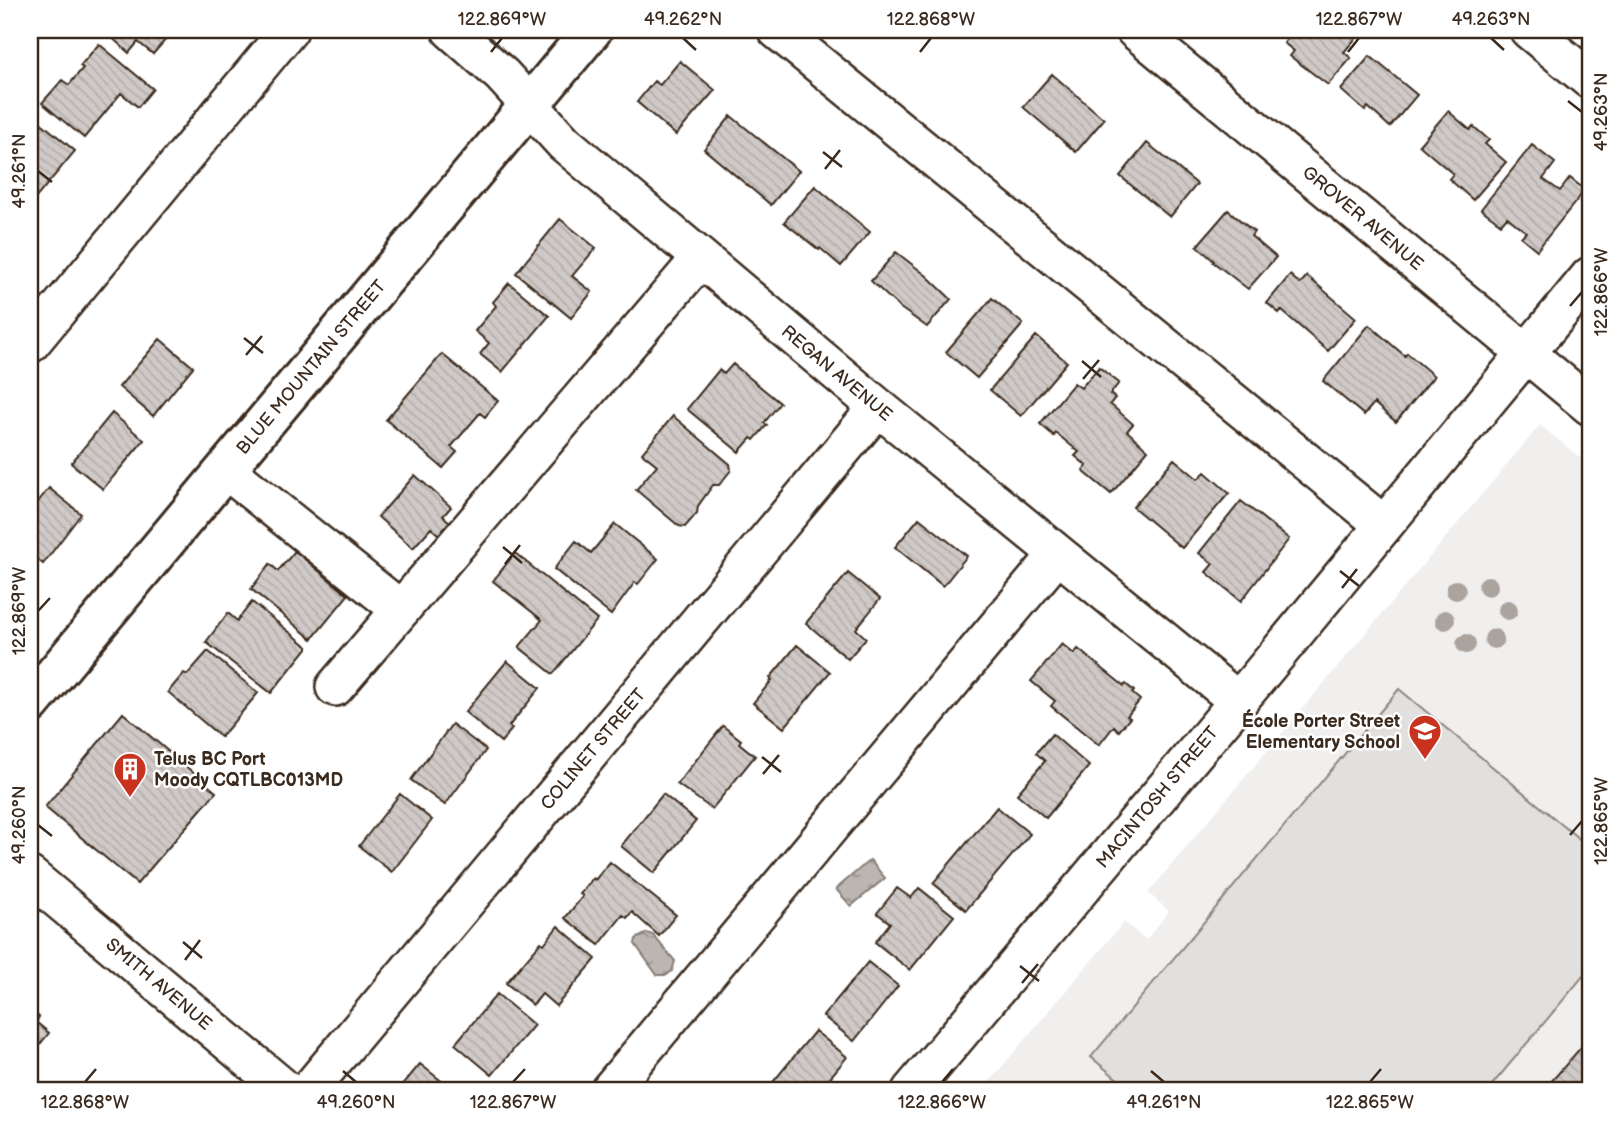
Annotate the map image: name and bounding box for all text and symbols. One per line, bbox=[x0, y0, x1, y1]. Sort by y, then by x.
text: 122.869°W bbox=[458, 9, 547, 30]
text: 49.262°N bbox=[644, 9, 722, 30]
text: 122.868°W bbox=[887, 9, 976, 30]
text: 122.867°W bbox=[1316, 9, 1403, 30]
text: 49.263°N bbox=[1451, 9, 1531, 30]
text: 49.263°N bbox=[1591, 72, 1612, 152]
text: 49.261°N bbox=[9, 133, 30, 209]
street label: GROVER AVENUE bbox=[1298, 162, 1427, 275]
text: 122.866°W bbox=[1591, 247, 1612, 336]
street label: BLUE MOUNTAIN STREET bbox=[232, 276, 391, 459]
street label: REGAN AVENUE bbox=[777, 321, 896, 426]
text: 122.869°W bbox=[9, 566, 30, 655]
street label: COLINET STREET bbox=[537, 684, 650, 814]
place label: École Porter Street Elementary School bbox=[1242, 709, 1400, 753]
school or university icon: École Porter Street Elementary School bbox=[1406, 712, 1444, 761]
street label: MACINTOSH STREET bbox=[1092, 722, 1223, 872]
place label: Telus BC Port Moody CQTLBC013MD bbox=[154, 749, 343, 791]
building icon: Telus BC Port Moody CQTLBC013MD bbox=[111, 750, 149, 799]
text: 122.865°W bbox=[1591, 776, 1612, 865]
text: 49.260°N bbox=[9, 786, 30, 864]
street label: SMITH AVENUE bbox=[101, 934, 216, 1035]
text: 122.868°W bbox=[41, 1092, 130, 1113]
text: 49.260°N bbox=[317, 1092, 395, 1113]
text: 122.867°W bbox=[470, 1092, 557, 1113]
text: 122.866°W bbox=[898, 1092, 987, 1113]
text: 49.261°N bbox=[1126, 1092, 1202, 1113]
text: 122.865°W bbox=[1326, 1092, 1415, 1113]

